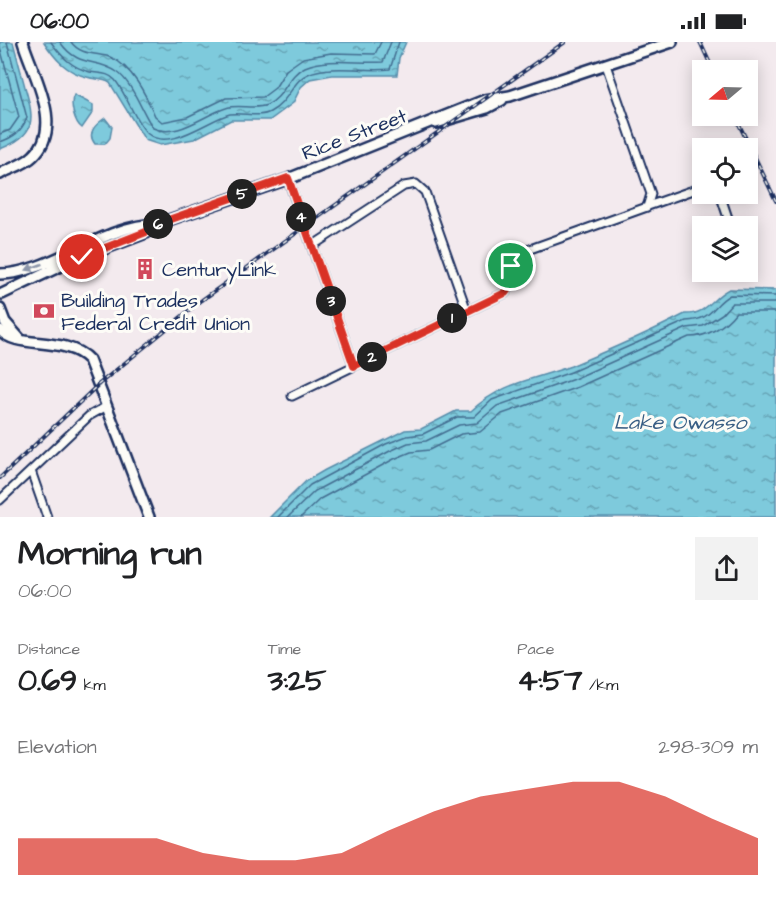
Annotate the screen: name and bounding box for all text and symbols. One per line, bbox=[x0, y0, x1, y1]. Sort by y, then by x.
text: 06:00 bbox=[30, 6, 89, 37]
north arrow bbox=[692, 60, 758, 126]
map controls bbox=[692, 60, 758, 282]
street label: Rice Street bbox=[298, 102, 411, 168]
button: locate bbox=[692, 138, 758, 204]
pin: 5 bbox=[227, 179, 257, 209]
text: 5 bbox=[236, 183, 248, 205]
pin: 4 bbox=[286, 202, 316, 232]
text: 4 bbox=[296, 206, 306, 228]
pin: 6 bbox=[143, 209, 173, 239]
text: 6 bbox=[153, 213, 163, 235]
button: layers bbox=[692, 216, 758, 282]
pin bbox=[56, 231, 107, 282]
icon: check bbox=[65, 240, 98, 273]
pin bbox=[485, 240, 536, 291]
icon: arrive bbox=[494, 249, 527, 282]
place label: CenturyLink bbox=[162, 256, 276, 285]
building icon: CenturyLink bbox=[133, 257, 157, 281]
one-way arrow bbox=[24, 262, 42, 272]
pin: 3 bbox=[316, 286, 346, 316]
place label: Building Trades Federal Credit Union bbox=[61, 287, 250, 338]
text: 3 bbox=[327, 290, 335, 312]
bank icon: Building Trades Federal Credit Union bbox=[32, 299, 56, 323]
pin: 1 bbox=[437, 303, 467, 333]
text: 1 bbox=[451, 307, 453, 329]
pin: 2 bbox=[357, 342, 387, 372]
text: 2 bbox=[367, 346, 377, 368]
water label: Lake Owasso bbox=[614, 408, 748, 437]
text: Morning run bbox=[18, 531, 202, 577]
button: share bbox=[695, 537, 758, 600]
text: 06:00 bbox=[18, 577, 72, 605]
text: Distance bbox=[18, 638, 80, 660]
text: Time bbox=[268, 638, 301, 660]
text: Pace bbox=[517, 638, 554, 660]
text: 0.69 bbox=[18, 660, 77, 702]
text: 3:25 bbox=[268, 660, 326, 702]
text: 4:57 bbox=[517, 660, 582, 702]
text: km bbox=[77, 674, 106, 696]
text: /km bbox=[582, 674, 618, 696]
text: Elevation bbox=[18, 733, 97, 761]
text: 298–309 m bbox=[658, 733, 758, 761]

